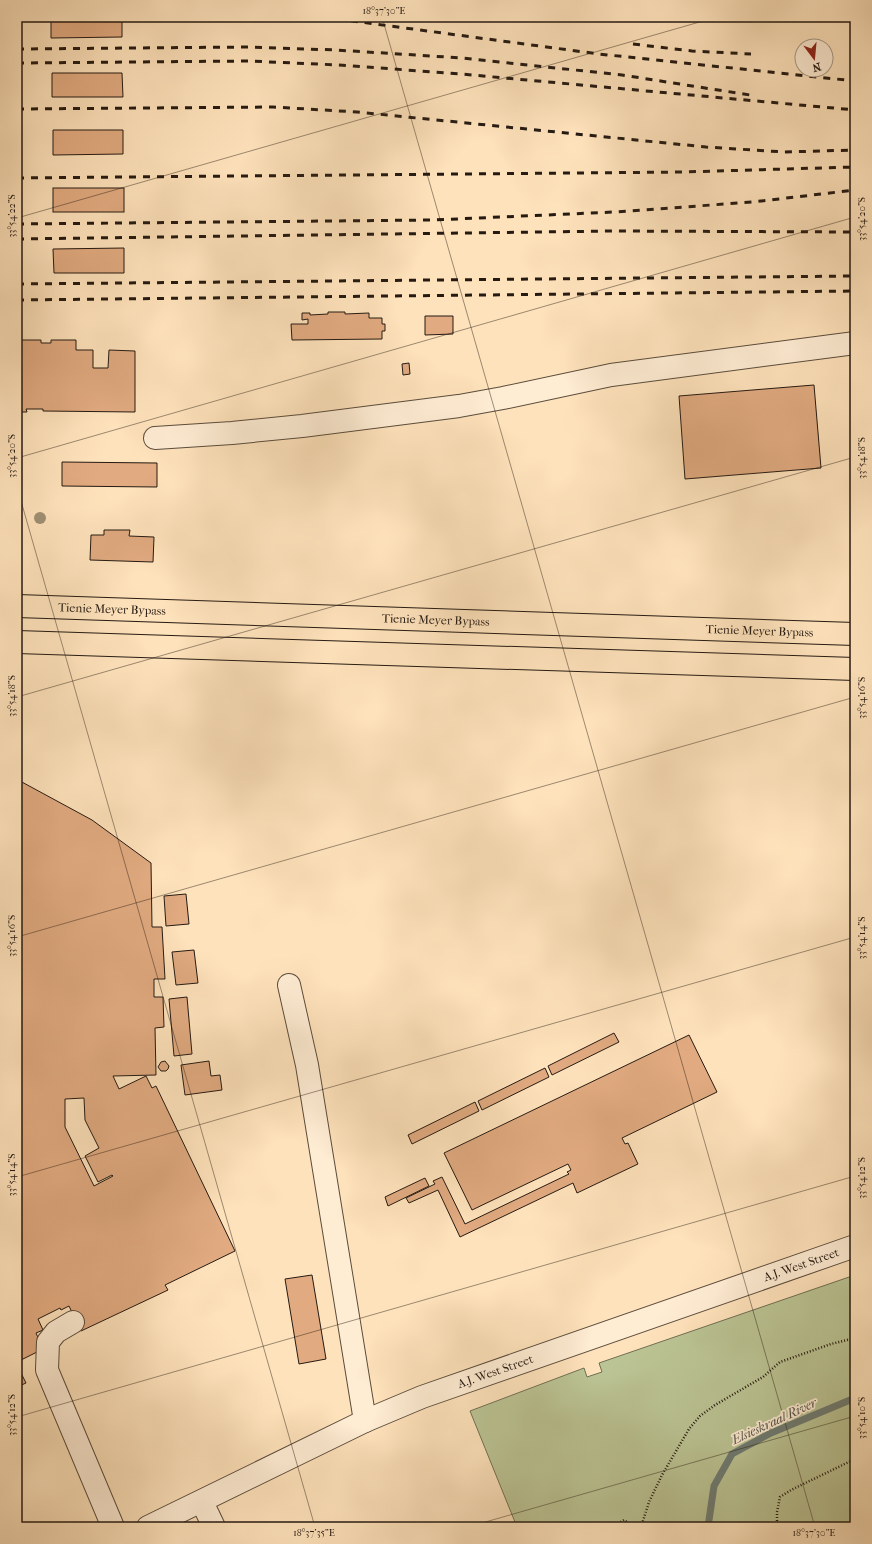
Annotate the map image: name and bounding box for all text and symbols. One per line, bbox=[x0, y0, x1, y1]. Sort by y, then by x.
text: 18°37'30"E bbox=[363, 5, 405, 17]
north arrow bbox=[794, 38, 834, 78]
text: N bbox=[810, 60, 822, 75]
text: 33°54'22"S bbox=[6, 194, 18, 238]
text: 33°54'20"S bbox=[856, 197, 868, 241]
text: 33°54'20"S bbox=[6, 434, 18, 478]
text: 33°54'18"S bbox=[856, 437, 868, 479]
street label: Tienie Meyer Bypass bbox=[58, 600, 167, 618]
street label: Tienie Meyer Bypass bbox=[382, 611, 490, 629]
street label: Tienie Meyer Bypass bbox=[705, 622, 814, 640]
text: 33°54'18"S bbox=[6, 675, 18, 717]
text: 33°54'16"S bbox=[856, 677, 868, 719]
text: 33°54'16"S bbox=[6, 915, 18, 957]
text: 33°54'14"S bbox=[856, 917, 868, 959]
text: 33°54'14"S bbox=[6, 1154, 18, 1196]
text: 33°54'12"S bbox=[856, 1157, 868, 1199]
street label: A.J. West Street bbox=[761, 1245, 842, 1285]
street label: A.J. West Street bbox=[455, 1352, 536, 1391]
text: 33°54'12"S bbox=[6, 1394, 18, 1436]
water label: Elsieskraal River bbox=[728, 1394, 820, 1448]
text: 33°54'10"S bbox=[856, 1397, 868, 1439]
text: 18°37'35"E bbox=[293, 1527, 335, 1539]
text: 18°37'30"E bbox=[793, 1527, 835, 1539]

